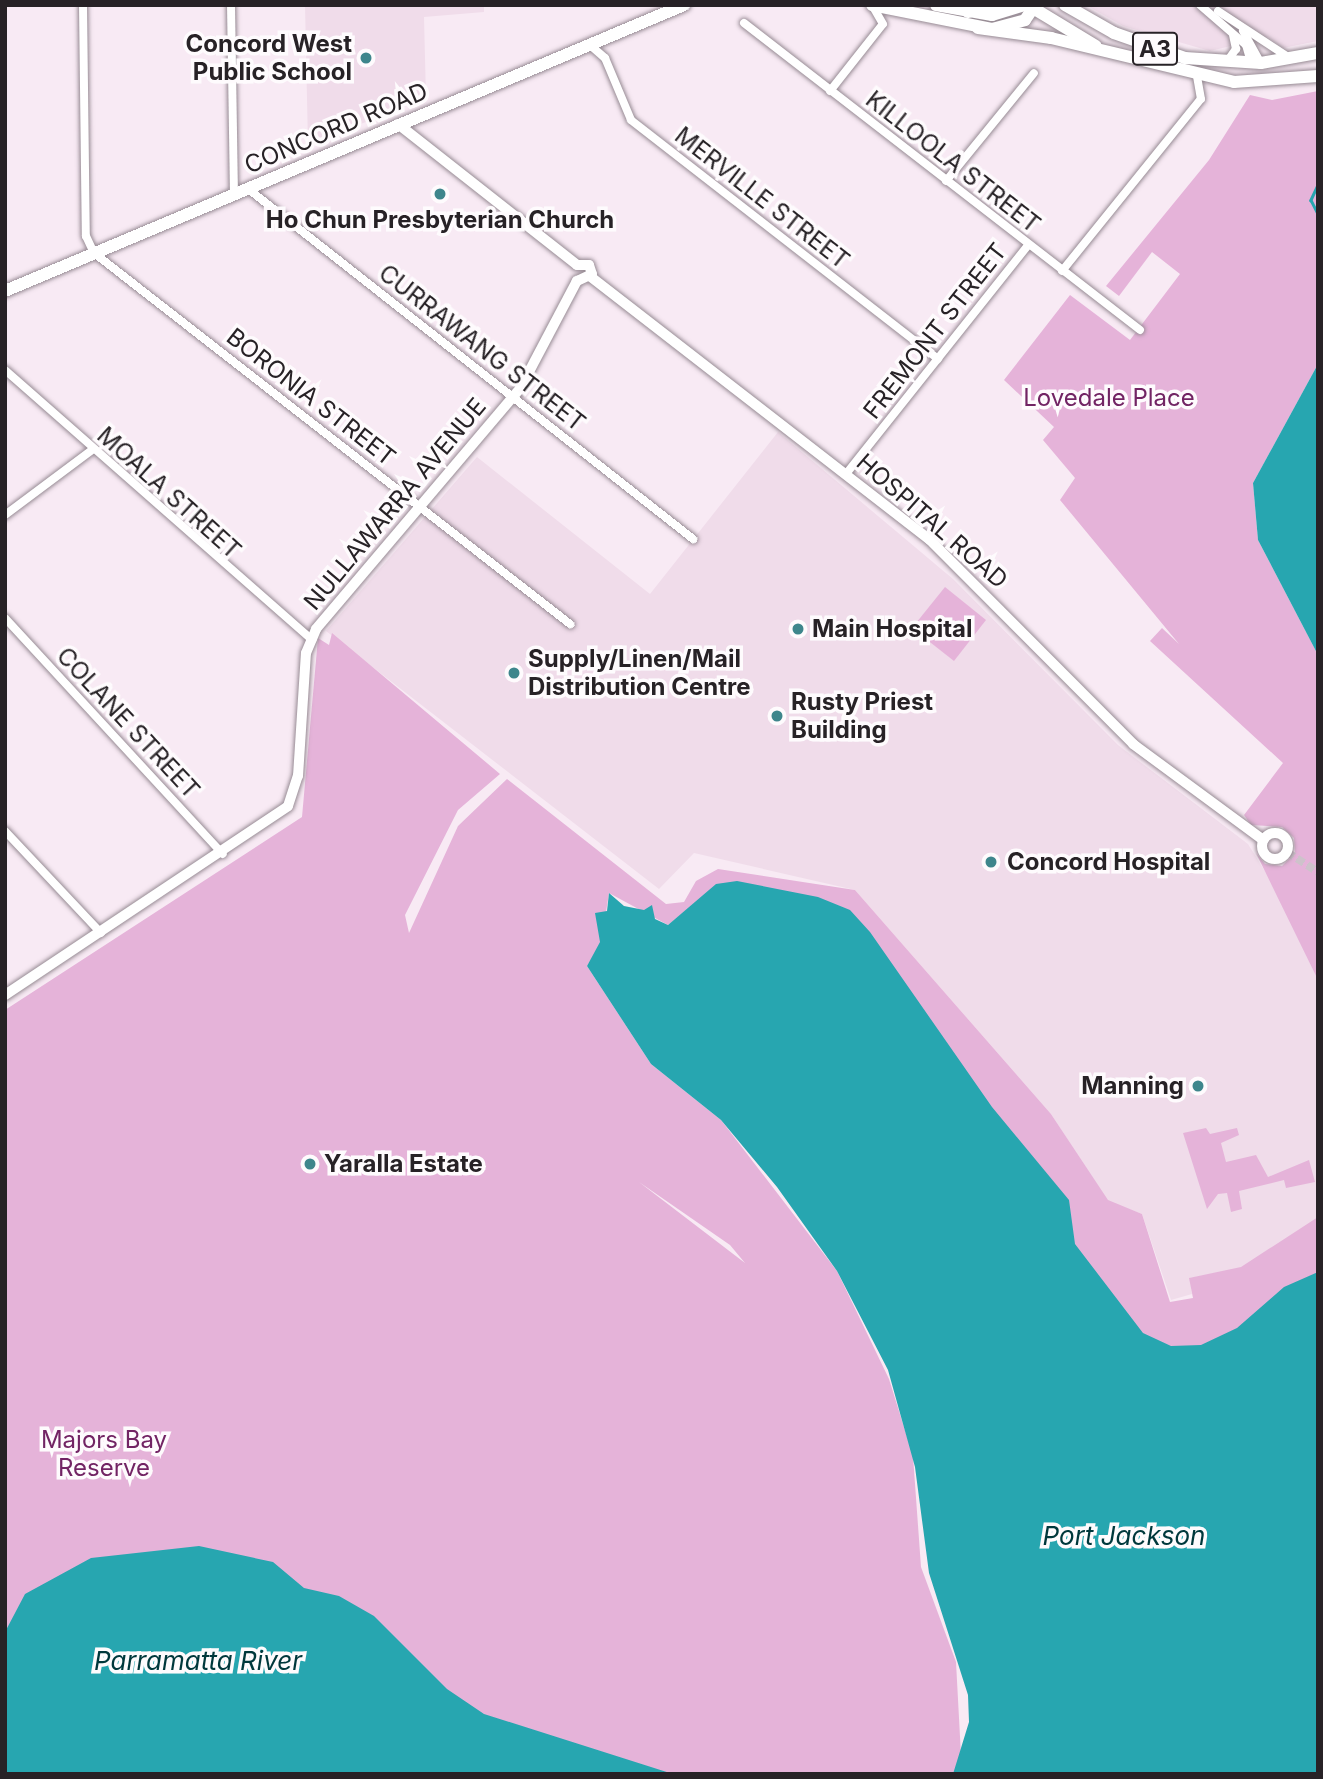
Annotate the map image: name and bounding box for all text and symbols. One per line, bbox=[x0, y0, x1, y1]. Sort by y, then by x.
place label: Concord West Public School bbox=[186, 30, 352, 86]
road number: A3 bbox=[1130, 30, 1180, 68]
marker: Concord West Public School bbox=[358, 50, 374, 66]
street label: CONCORD ROAD bbox=[240, 76, 432, 180]
street label: KILLOOLA STREET bbox=[860, 85, 1046, 239]
street label: MERVILLE STREET bbox=[669, 121, 855, 275]
marker: Ho Chun Presbyterian Church bbox=[432, 186, 448, 202]
place label: Ho Chun Presbyterian Church bbox=[266, 206, 614, 234]
street label: FREMONT STREET bbox=[857, 237, 1013, 425]
street label: CURRAWANG STREET bbox=[373, 259, 591, 437]
street label: BORONIA STREET bbox=[221, 322, 401, 472]
park label: Lovedale Place bbox=[1023, 384, 1195, 412]
street label: NULLAWARRA AVENUE bbox=[298, 392, 492, 616]
street label: MOALA STREET bbox=[91, 421, 247, 565]
street label: HOSPITAL ROAD bbox=[851, 448, 1013, 594]
place label: Main Hospital bbox=[812, 615, 972, 643]
marker: Main Hospital bbox=[790, 621, 806, 637]
street label: COLANE STREET bbox=[51, 642, 205, 804]
place label: Supply/Linen/Mail Distribution Centre bbox=[528, 645, 750, 701]
marker: Supply/Linen/Mail Distribution Centre bbox=[506, 665, 522, 681]
place label: Rusty Priest Building bbox=[791, 688, 933, 744]
marker: Rusty Priest Building bbox=[769, 708, 785, 724]
place label: Concord Hospital bbox=[1007, 848, 1210, 876]
marker: Concord Hospital bbox=[981, 852, 1001, 872]
place label: Manning bbox=[1081, 1072, 1184, 1100]
marker: Manning bbox=[1190, 1078, 1206, 1094]
place label: Yaralla Estate bbox=[324, 1150, 483, 1178]
marker: Yaralla Estate bbox=[302, 1156, 318, 1172]
park label: Majors Bay Reserve bbox=[41, 1426, 167, 1482]
water label: Port Jackson bbox=[1043, 1520, 1205, 1552]
water label: Parramatta River bbox=[94, 1645, 302, 1677]

